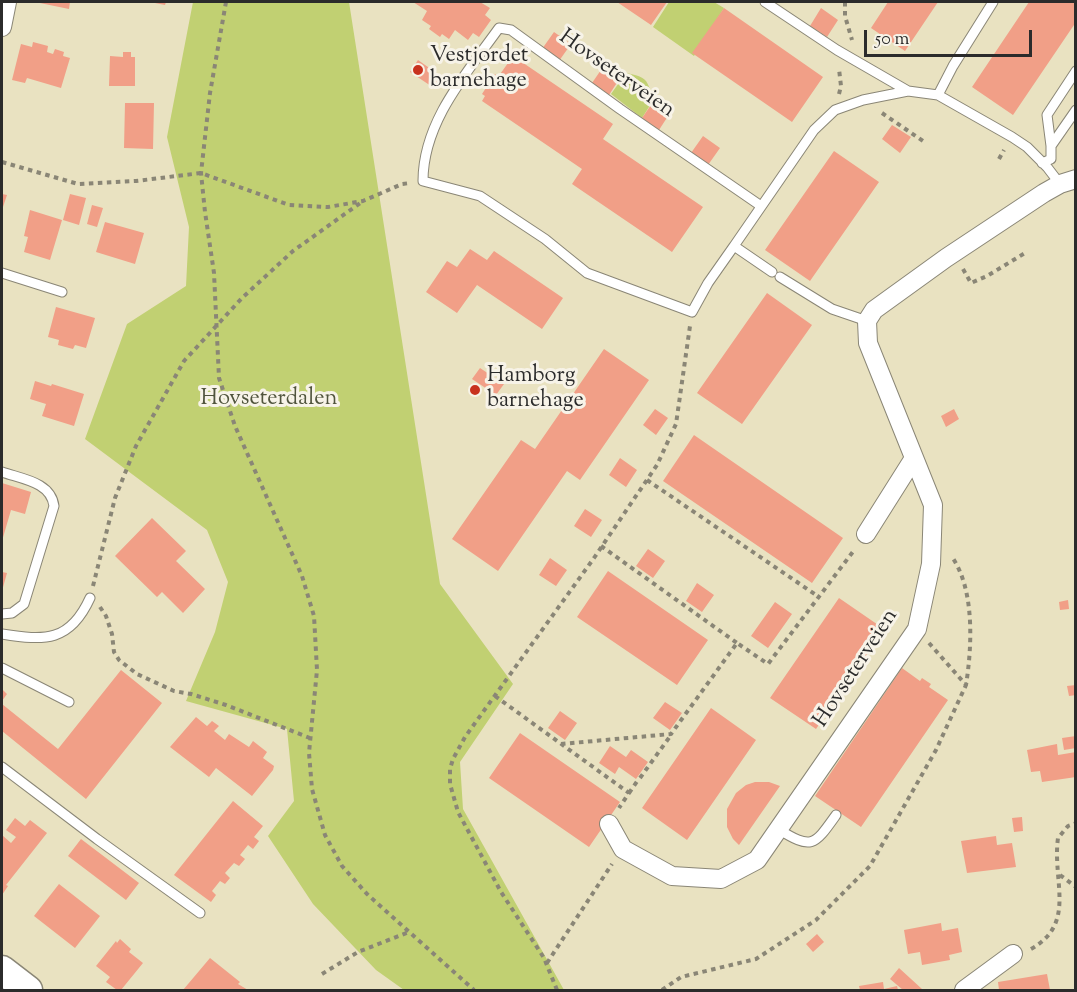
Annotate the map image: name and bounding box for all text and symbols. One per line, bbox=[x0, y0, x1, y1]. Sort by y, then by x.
scale bar bbox=[867, 18, 1035, 56]
street label: Hovseterveien bbox=[553, 25, 679, 125]
text: 50 m bbox=[875, 27, 909, 53]
place label: Vestjordet barnehage bbox=[430, 44, 528, 96]
marker: Vestjordet barnehage bbox=[411, 63, 425, 77]
place label: Hamborg barnehage bbox=[487, 364, 584, 416]
marker: Hamborg barnehage bbox=[468, 383, 482, 397]
park label: Hovseterdalen bbox=[201, 387, 337, 413]
street label: Hovseterveien bbox=[809, 605, 905, 733]

